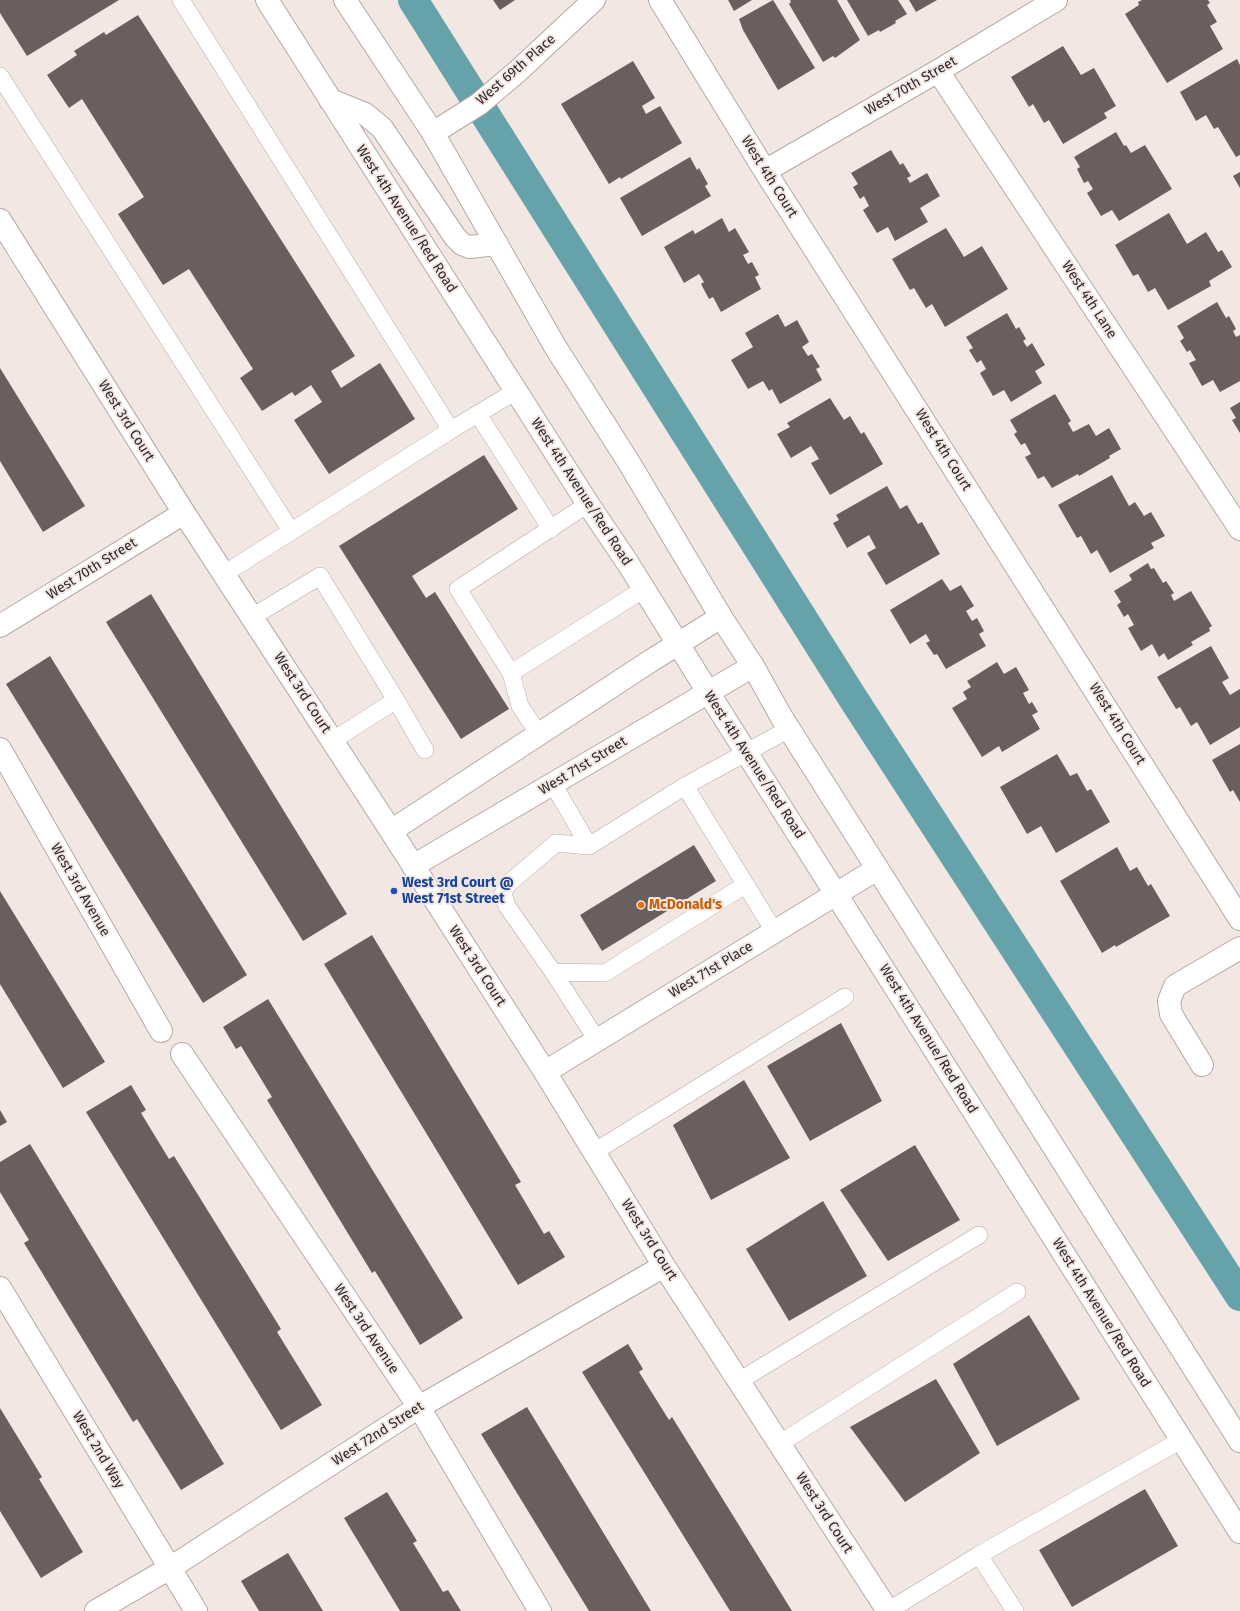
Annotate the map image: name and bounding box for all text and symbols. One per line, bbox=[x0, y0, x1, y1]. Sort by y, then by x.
street label: West 69th Place bbox=[473, 31, 559, 109]
street label: West 70th Street bbox=[862, 53, 960, 119]
street label: West 4th Court bbox=[737, 133, 801, 221]
street label: West 4th Avenue/Red Road bbox=[352, 142, 460, 296]
street label: West 4th Lane bbox=[1058, 258, 1120, 342]
street label: West 3rd Court bbox=[94, 377, 158, 465]
street label: West 4th Court bbox=[911, 406, 975, 494]
street label: West 4th Avenue/Red Road bbox=[527, 415, 635, 569]
street label: West 70th Street bbox=[44, 535, 140, 603]
street label: West 3rd Court bbox=[270, 650, 334, 736]
street label: West 4th Court bbox=[1085, 680, 1149, 768]
street label: West 4th Avenue/Red Road bbox=[700, 688, 808, 842]
street label: West 71st Street bbox=[536, 733, 630, 799]
street label: West 3rd Avenue bbox=[47, 840, 113, 940]
place label: West 3rd Court @ West 71st Street bbox=[402, 875, 514, 908]
marker: West 3rd Court @ West 71st Street bbox=[389, 886, 399, 896]
place label: McDonald's bbox=[649, 897, 722, 913]
marker: McDonald's bbox=[636, 900, 646, 910]
street label: West 3rd Court bbox=[445, 923, 509, 1009]
street label: West 71st Place bbox=[666, 938, 756, 1002]
street label: West 4th Avenue/Red Road bbox=[875, 961, 981, 1117]
street label: West 3rd Court bbox=[617, 1196, 681, 1284]
street label: West 4th Avenue/Red Road bbox=[1048, 1235, 1154, 1391]
street label: West 3rd Avenue bbox=[330, 1281, 402, 1377]
street label: West 72nd Street bbox=[329, 1398, 427, 1470]
street label: West 2nd Way bbox=[68, 1408, 128, 1492]
street label: West 3rd Court bbox=[792, 1470, 856, 1556]

